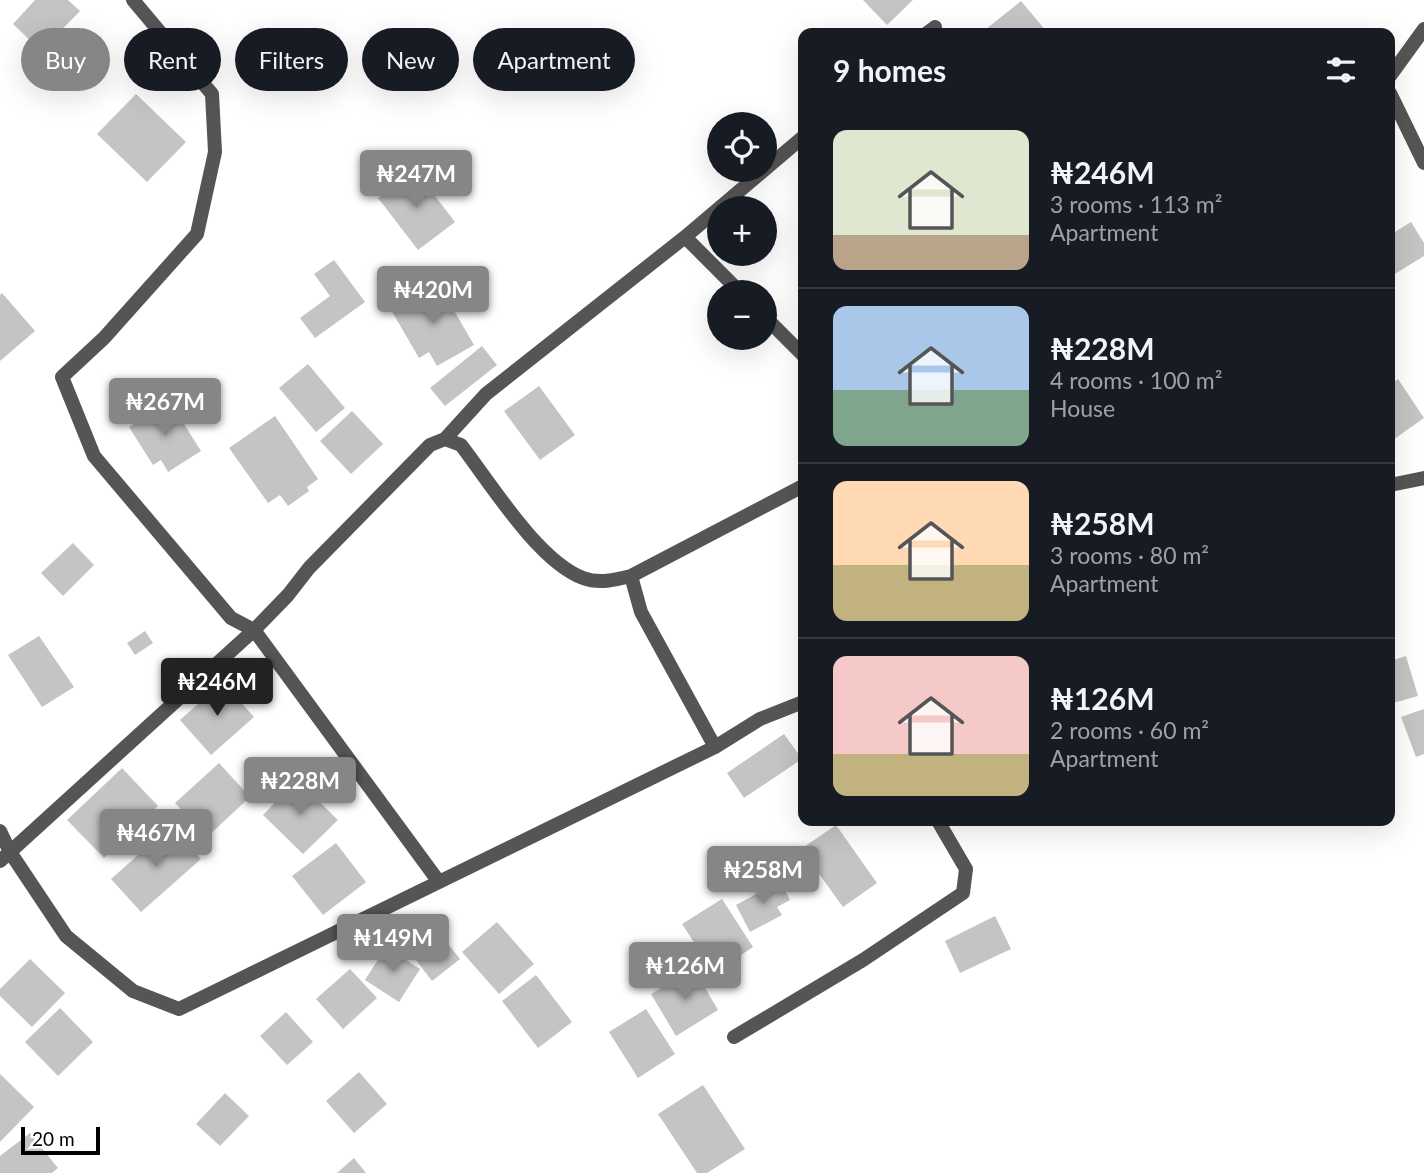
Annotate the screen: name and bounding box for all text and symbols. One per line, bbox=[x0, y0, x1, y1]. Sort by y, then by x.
chip: Buy bbox=[21, 28, 110, 91]
chip: Rent bbox=[124, 28, 221, 91]
chip: Filters bbox=[235, 28, 348, 91]
chip: New bbox=[362, 28, 459, 91]
chip: Apartment bbox=[473, 28, 635, 91]
icon: filters bbox=[1322, 51, 1360, 89]
text: 9 homes bbox=[833, 52, 946, 88]
map controls bbox=[707, 112, 777, 350]
button: locate bbox=[707, 112, 777, 182]
pin: ₦247M bbox=[367, 150, 465, 210]
text: ₦246M bbox=[1050, 154, 1155, 190]
icon: home bbox=[889, 158, 973, 242]
text: ₦247M bbox=[376, 159, 456, 187]
text: 3 rooms · 113 m² bbox=[1050, 190, 1222, 218]
button: + bbox=[707, 196, 777, 266]
text: Apartment bbox=[1050, 218, 1158, 246]
pin: ₦420M bbox=[384, 266, 482, 326]
text: ₦420M bbox=[393, 275, 473, 303]
button: − bbox=[707, 280, 777, 350]
text: ₦228M bbox=[1050, 330, 1155, 366]
icon: home bbox=[889, 334, 973, 418]
text: 4 rooms · 100 m² bbox=[1050, 366, 1222, 394]
pin: ₦267M bbox=[116, 378, 214, 438]
text: ₦267M bbox=[125, 387, 205, 415]
text: House bbox=[1050, 394, 1115, 422]
text: ₦258M bbox=[1050, 505, 1155, 541]
icon: home bbox=[889, 509, 973, 593]
text: 3 rooms · 80 m² bbox=[1050, 541, 1209, 569]
text: Apartment bbox=[1050, 569, 1158, 597]
pin: ₦246M bbox=[168, 658, 266, 718]
text: ₦246M bbox=[177, 667, 257, 695]
text: ₦126M bbox=[1050, 680, 1155, 716]
icon: home bbox=[889, 684, 973, 768]
text: 2 rooms · 60 m² bbox=[1050, 716, 1209, 744]
text: Apartment bbox=[1050, 744, 1158, 772]
pin: ₦228M bbox=[251, 758, 349, 817]
text: ₦228M bbox=[260, 766, 340, 794]
pin: ₦467M bbox=[107, 810, 205, 869]
text: ₦467M bbox=[116, 818, 196, 846]
pin: ₦258M bbox=[714, 846, 812, 906]
text: ₦258M bbox=[723, 855, 803, 883]
pin: ₦149M bbox=[344, 914, 442, 974]
text: ₦149M bbox=[353, 923, 433, 951]
pin: ₦126M bbox=[636, 942, 734, 1002]
text: ₦126M bbox=[645, 951, 725, 979]
scale bar bbox=[21, 1124, 100, 1156]
text: 20 m bbox=[32, 1127, 75, 1150]

